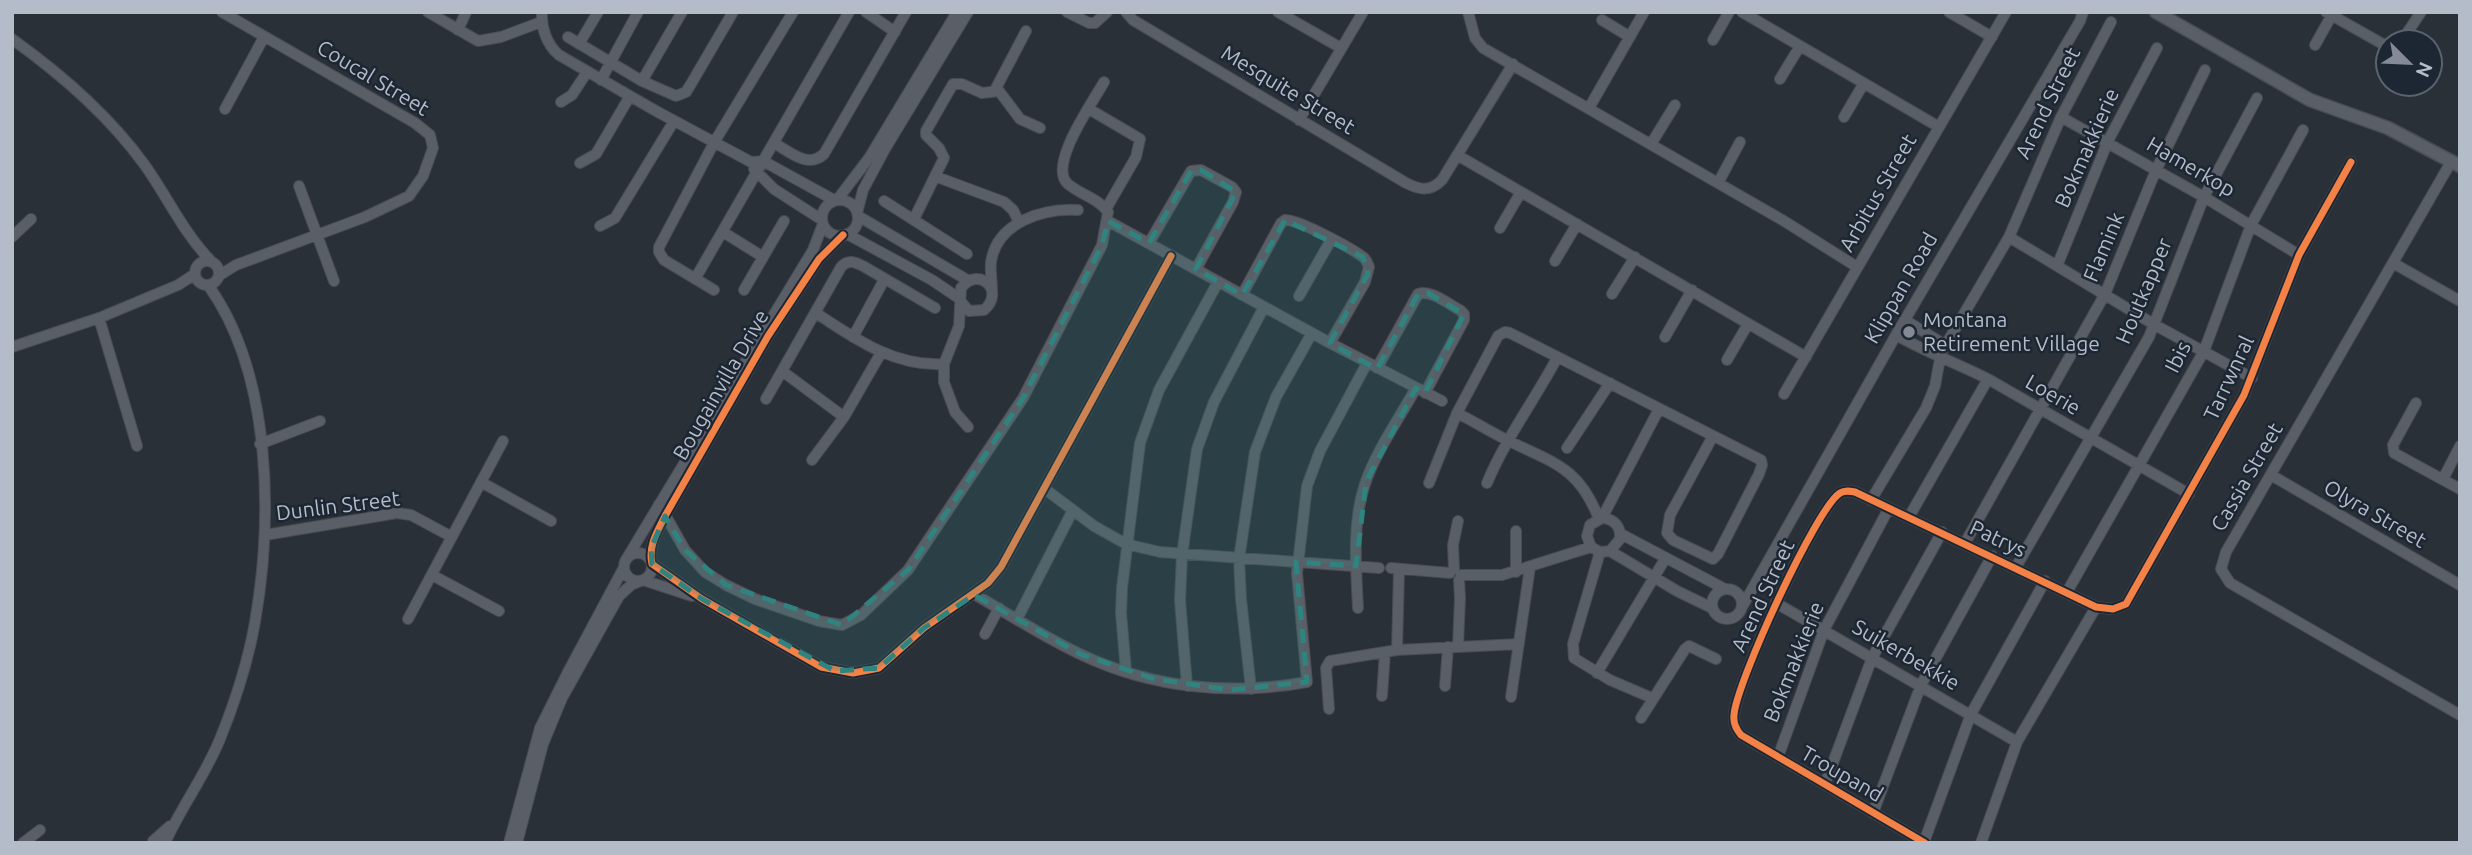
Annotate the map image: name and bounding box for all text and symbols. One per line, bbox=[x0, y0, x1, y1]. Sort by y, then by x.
north arrow bbox=[2374, 28, 2444, 98]
street label: Coucal Street bbox=[313, 34, 434, 120]
street label: Mesquite Street bbox=[1217, 40, 1360, 138]
street label: Arend Street bbox=[2010, 43, 2084, 162]
text: N bbox=[2412, 59, 2437, 81]
street label: Bokmakkierie bbox=[2049, 84, 2123, 211]
street label: Arbitus Street bbox=[1834, 129, 1920, 256]
street label: Hamerkop bbox=[2143, 131, 2240, 201]
street label: Flamink bbox=[2078, 208, 2129, 285]
street label: Klippan Road bbox=[1859, 228, 1942, 347]
street label: Houtkapper bbox=[2110, 234, 2176, 347]
street label: Bougainvilla Drive bbox=[667, 305, 773, 464]
place label: Montana Retirement Village bbox=[1923, 307, 2100, 355]
marker: Montana Retirement Village bbox=[1901, 324, 1917, 340]
street label: Tarrwnral bbox=[2198, 331, 2258, 424]
street label: Ibis bbox=[2159, 337, 2195, 376]
street label: Loerie bbox=[2022, 369, 2085, 419]
street label: Cassia Street bbox=[2205, 418, 2287, 535]
street label: Olyra Street bbox=[2320, 474, 2431, 552]
street label: Dunlin Street bbox=[274, 485, 401, 525]
street label: Patrys bbox=[1967, 515, 2030, 561]
street label: Arend Street bbox=[1726, 536, 1799, 655]
street label: Bokmakkierie bbox=[1758, 598, 1828, 725]
street label: Suikerbekkie bbox=[1849, 614, 1964, 694]
street label: Troupand bbox=[1797, 740, 1888, 806]

